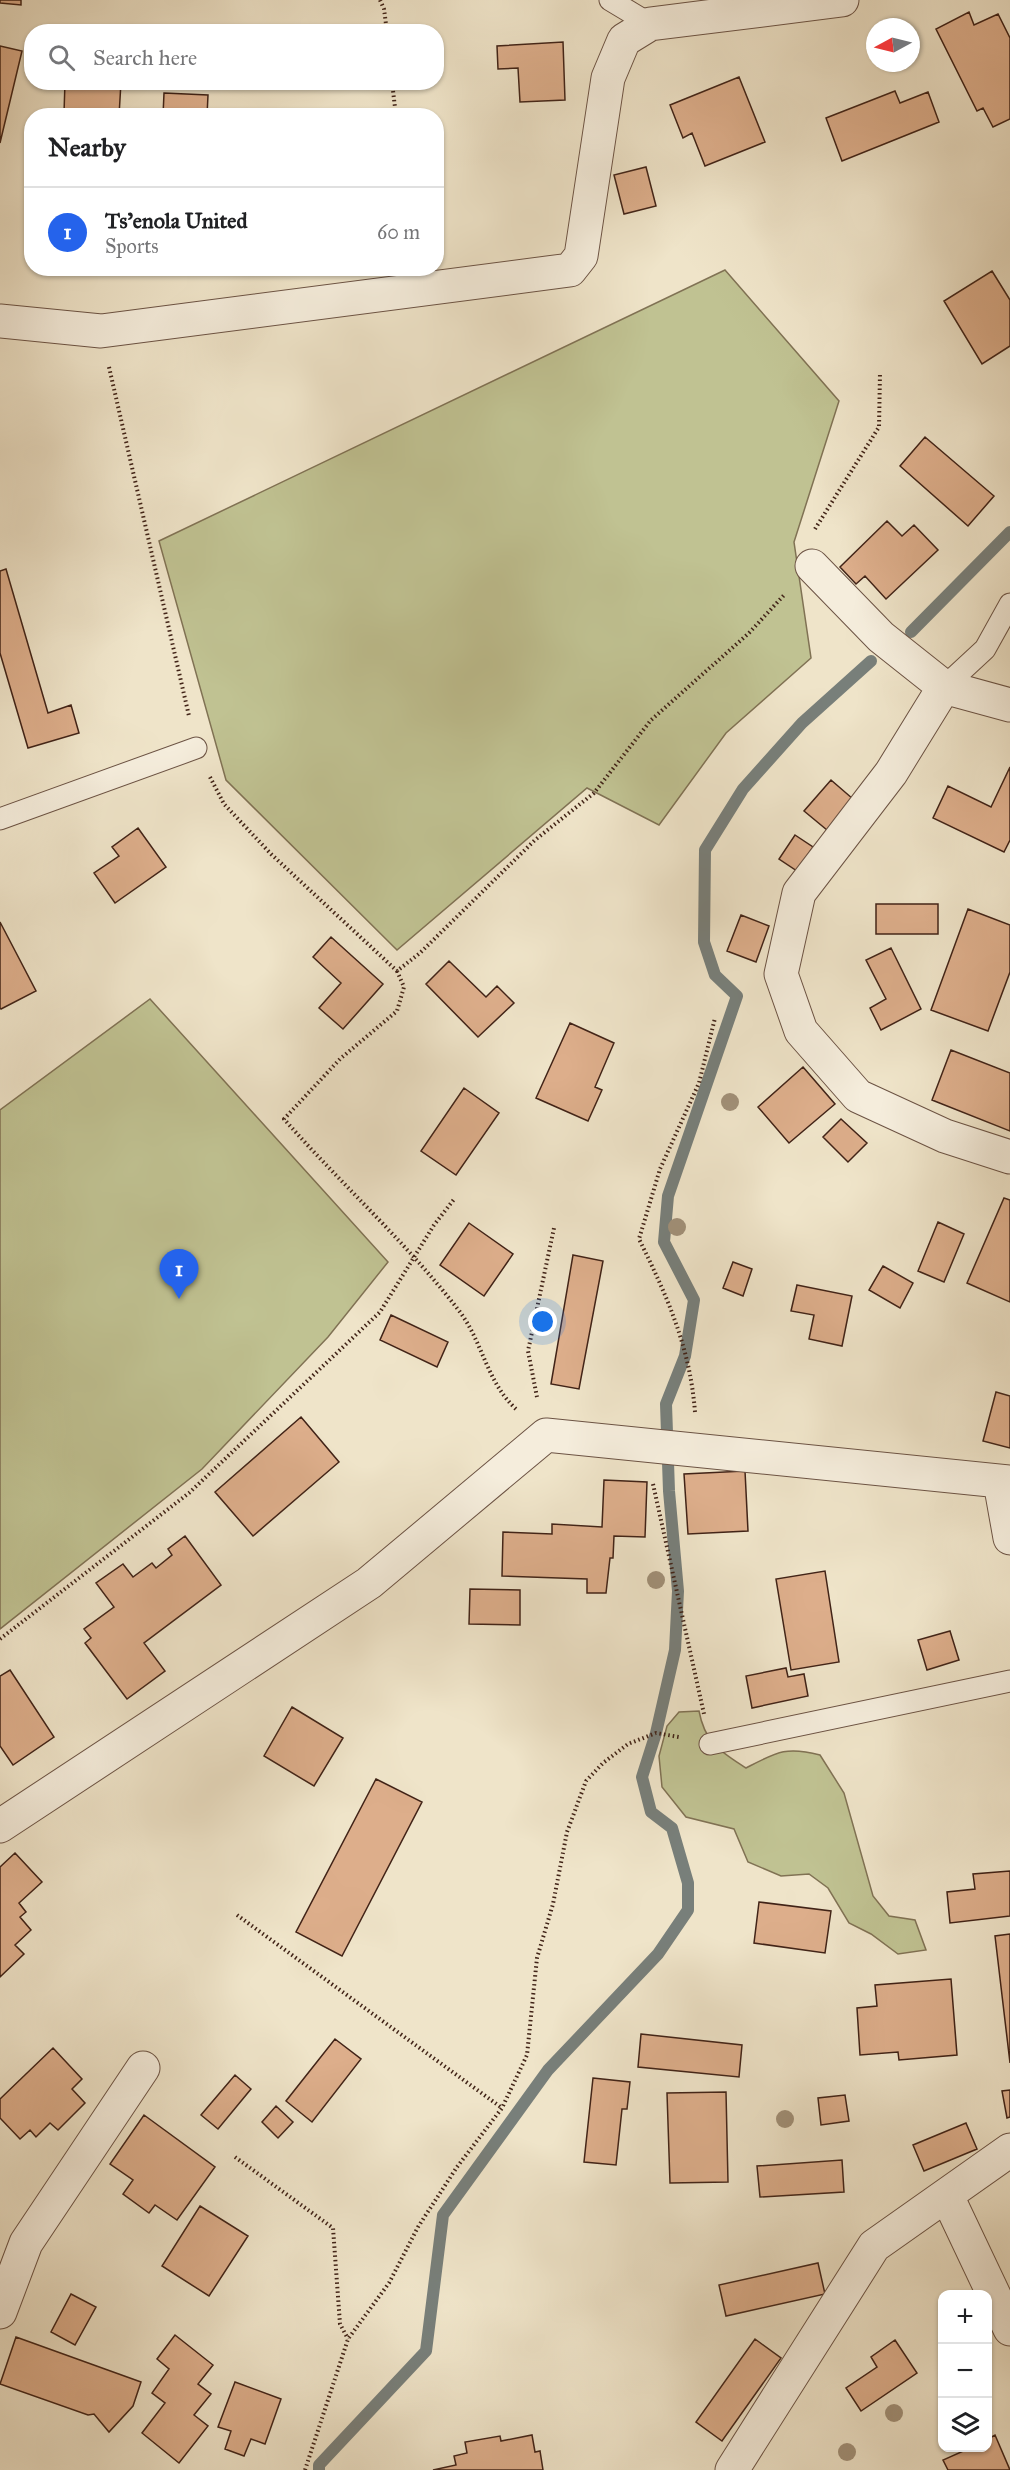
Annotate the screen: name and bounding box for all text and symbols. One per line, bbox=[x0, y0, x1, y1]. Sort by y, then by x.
north arrow bbox=[866, 18, 920, 72]
search box bbox=[24, 24, 444, 90]
icon: search bbox=[45, 41, 78, 74]
text: Search here bbox=[93, 44, 197, 71]
text: Nearby bbox=[48, 131, 126, 163]
text: Ts'enola United bbox=[105, 207, 248, 234]
text: 1 bbox=[64, 220, 71, 244]
text: 60 m bbox=[377, 220, 420, 244]
text: Sports bbox=[105, 234, 159, 258]
pin: 1 bbox=[160, 1250, 198, 1299]
your location bbox=[528, 1307, 557, 1336]
map controls bbox=[938, 2290, 992, 2452]
button: + bbox=[938, 2290, 992, 2344]
button: − bbox=[938, 2344, 992, 2398]
button: layers bbox=[938, 2398, 992, 2452]

